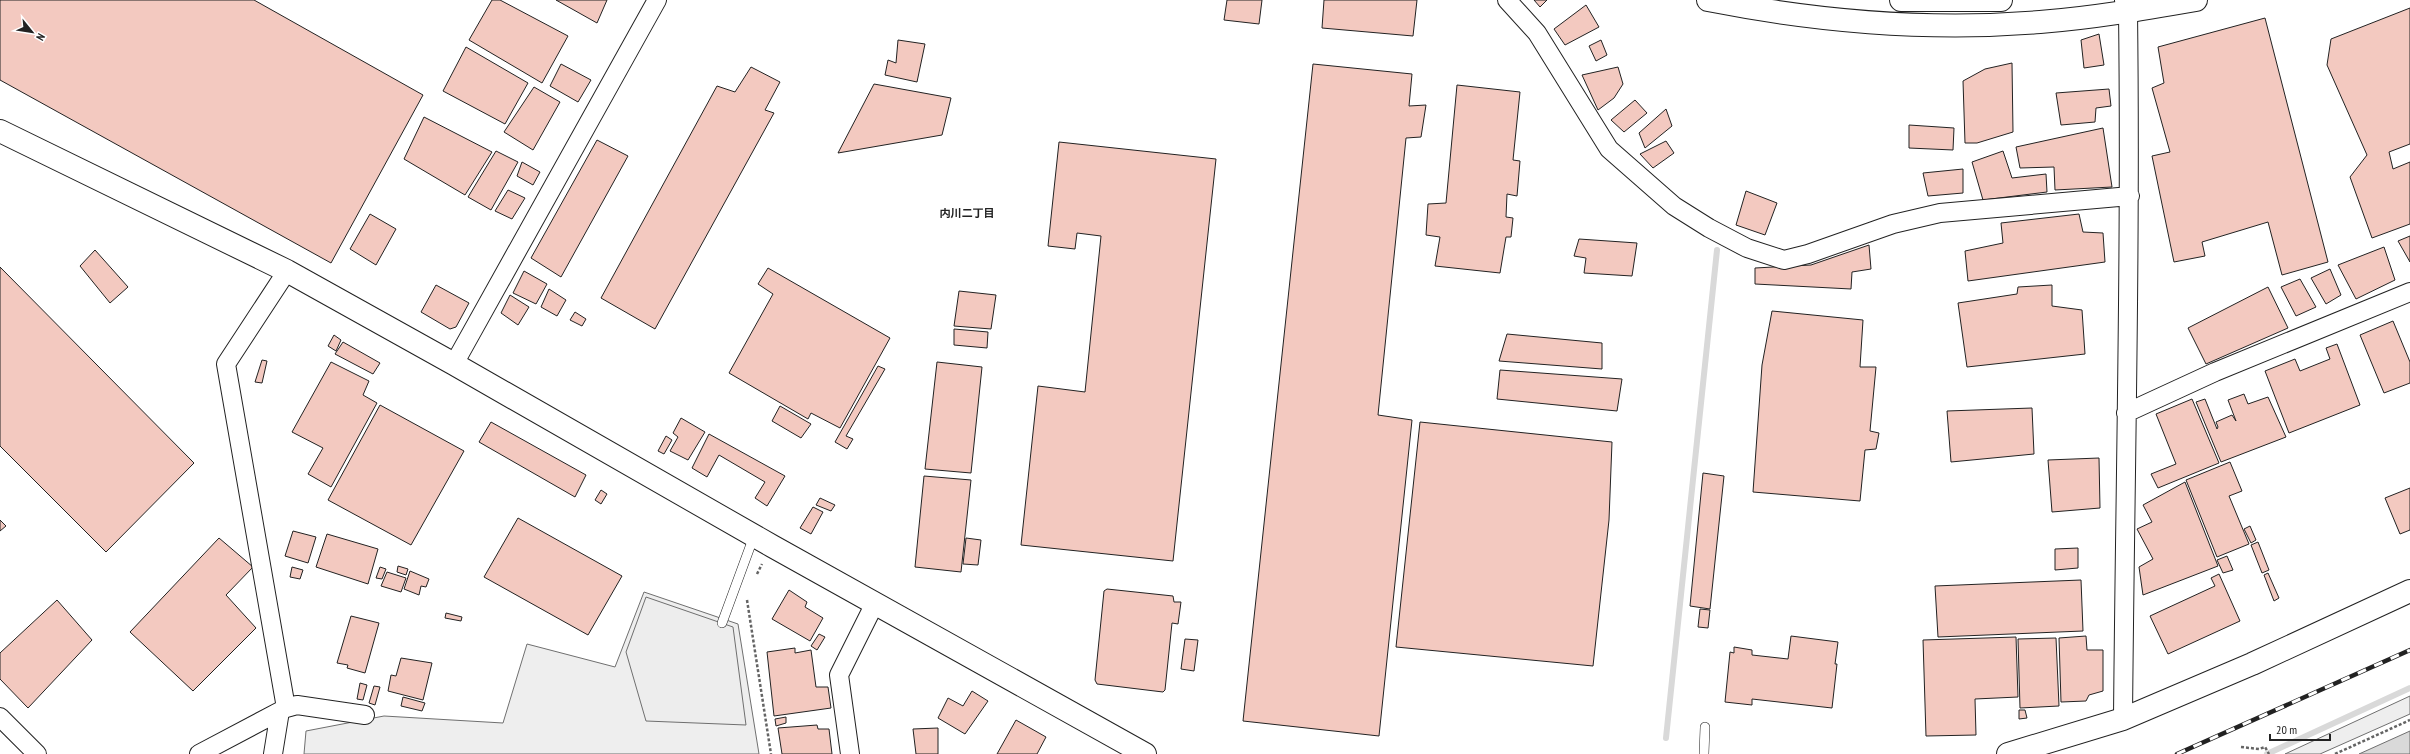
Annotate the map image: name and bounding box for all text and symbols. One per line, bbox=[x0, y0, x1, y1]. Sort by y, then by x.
north arrow bbox=[12, 12, 52, 52]
text: N bbox=[33, 31, 48, 43]
district label: 内川二丁目 bbox=[940, 206, 995, 220]
scale bar bbox=[2270, 716, 2330, 742]
text: 20 m bbox=[2276, 722, 2297, 737]

